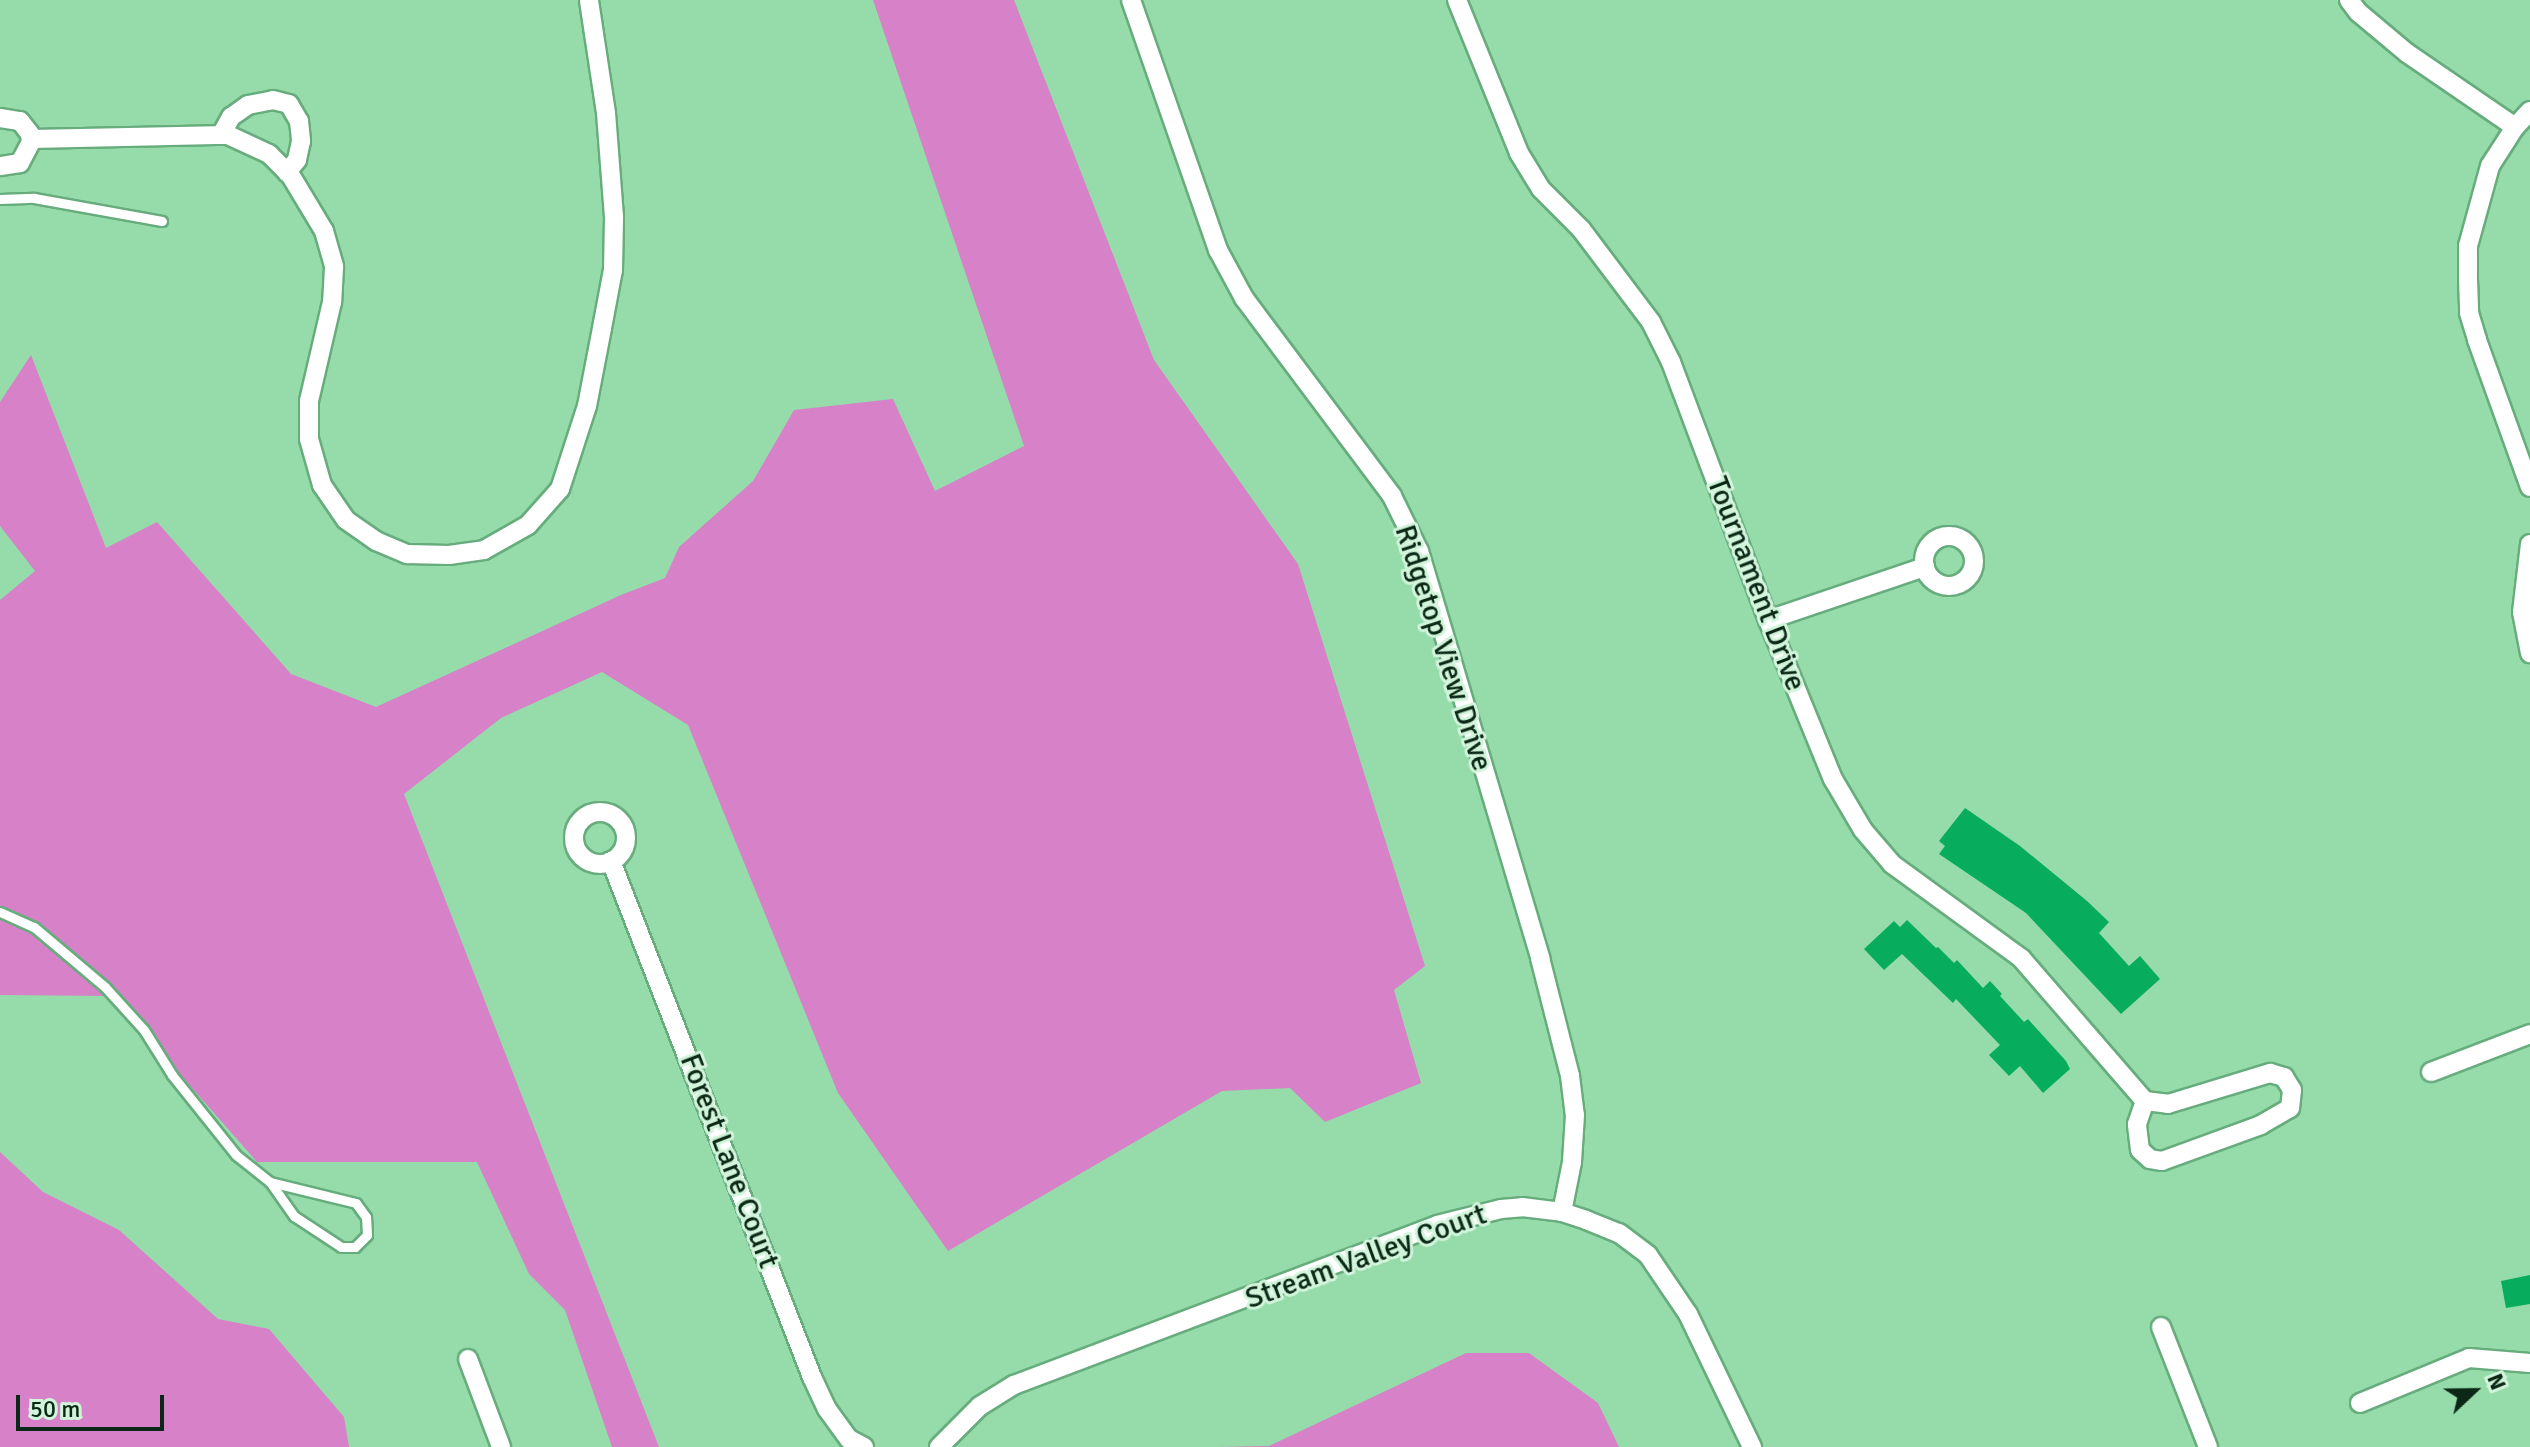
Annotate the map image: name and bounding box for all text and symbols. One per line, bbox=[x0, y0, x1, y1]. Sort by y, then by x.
street label: Tournament Drive bbox=[1699, 472, 1813, 696]
street label: Ridgetop View Drive bbox=[1386, 520, 1500, 776]
street label: Forest Lane Court bbox=[672, 1049, 786, 1273]
street label: Stream Valley Court bbox=[1241, 1197, 1491, 1317]
north arrow bbox=[2434, 1351, 2514, 1431]
text: N bbox=[2481, 1370, 2512, 1394]
scale bar bbox=[20, 1379, 168, 1429]
text: 50 m bbox=[30, 1394, 80, 1424]

